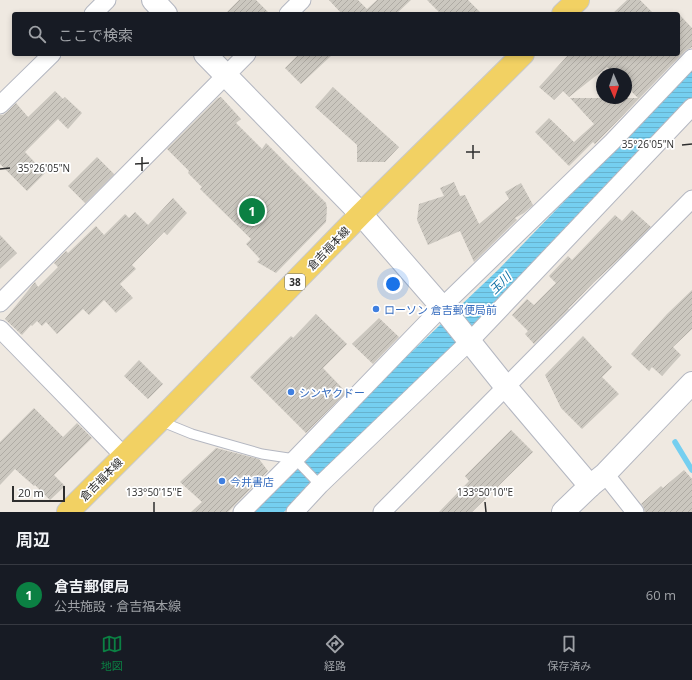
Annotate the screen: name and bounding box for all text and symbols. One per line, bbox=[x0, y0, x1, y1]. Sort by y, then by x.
search box bbox=[12, 12, 680, 56]
icon: search bbox=[26, 23, 48, 45]
text: ここで検索 bbox=[58, 25, 133, 45]
north arrow bbox=[596, 68, 632, 104]
text: 35°26'05"N bbox=[622, 137, 674, 151]
text: 35°26'05"N bbox=[18, 161, 70, 175]
pin: 1 bbox=[239, 196, 265, 226]
street label: 倉吉福本線 bbox=[304, 223, 352, 273]
water label: 玉川 bbox=[485, 267, 516, 298]
road number: 38 bbox=[285, 274, 305, 290]
your location bbox=[383, 274, 403, 294]
place label: ローソン 倉吉郵便局前 bbox=[384, 302, 497, 317]
marker: ローソン 倉吉郵便局前 bbox=[371, 304, 381, 314]
place label: シンヤクドー bbox=[299, 385, 365, 400]
marker: シンヤクドー bbox=[286, 387, 296, 397]
street label: 倉吉福本線 bbox=[76, 454, 126, 504]
place label: 今井書店 bbox=[230, 474, 274, 489]
marker: 今井書店 bbox=[217, 476, 227, 486]
scale bar bbox=[12, 484, 65, 503]
text: 20 m bbox=[18, 485, 44, 500]
text: 133°50'15"E bbox=[126, 485, 182, 499]
text: 133°50'10"E bbox=[457, 485, 513, 499]
text: 周辺 bbox=[16, 528, 50, 551]
text: 倉吉郵便局 bbox=[54, 576, 129, 596]
text: 1 bbox=[25, 586, 33, 604]
text: 60 m bbox=[646, 586, 676, 604]
text: 公共施設 · 倉吉福本線 bbox=[54, 597, 181, 615]
tab: 地図 bbox=[101, 633, 123, 673]
tab: 経路 bbox=[324, 633, 346, 673]
tab: 保存済み bbox=[547, 633, 591, 673]

